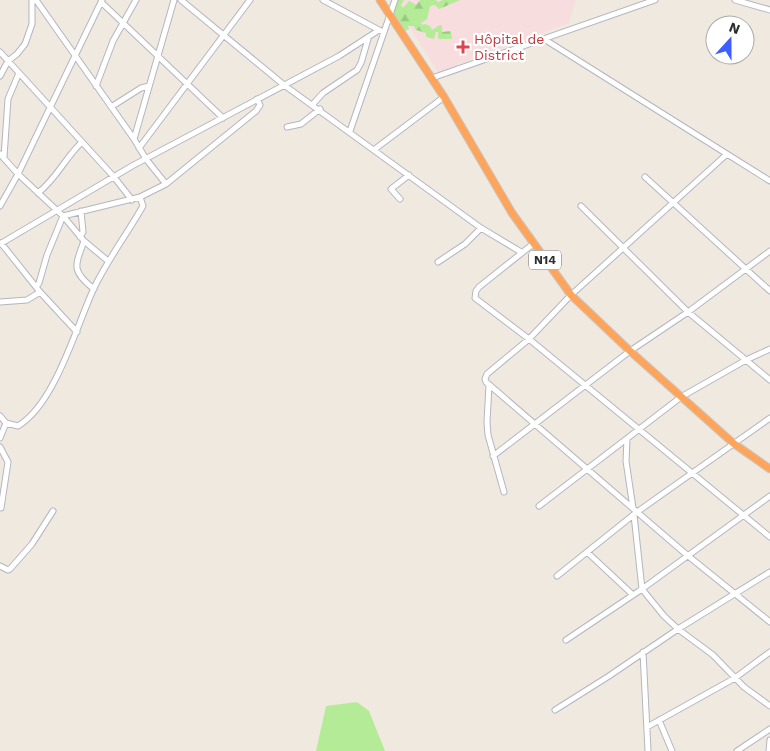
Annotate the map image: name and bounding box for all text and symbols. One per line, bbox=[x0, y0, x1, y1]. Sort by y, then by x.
north arrow bbox=[705, 15, 755, 65]
text: N bbox=[727, 19, 742, 37]
place label: Hôpital de District bbox=[474, 31, 544, 63]
marker: Hôpital de District bbox=[456, 40, 470, 54]
road number: N14 bbox=[529, 250, 561, 270]

